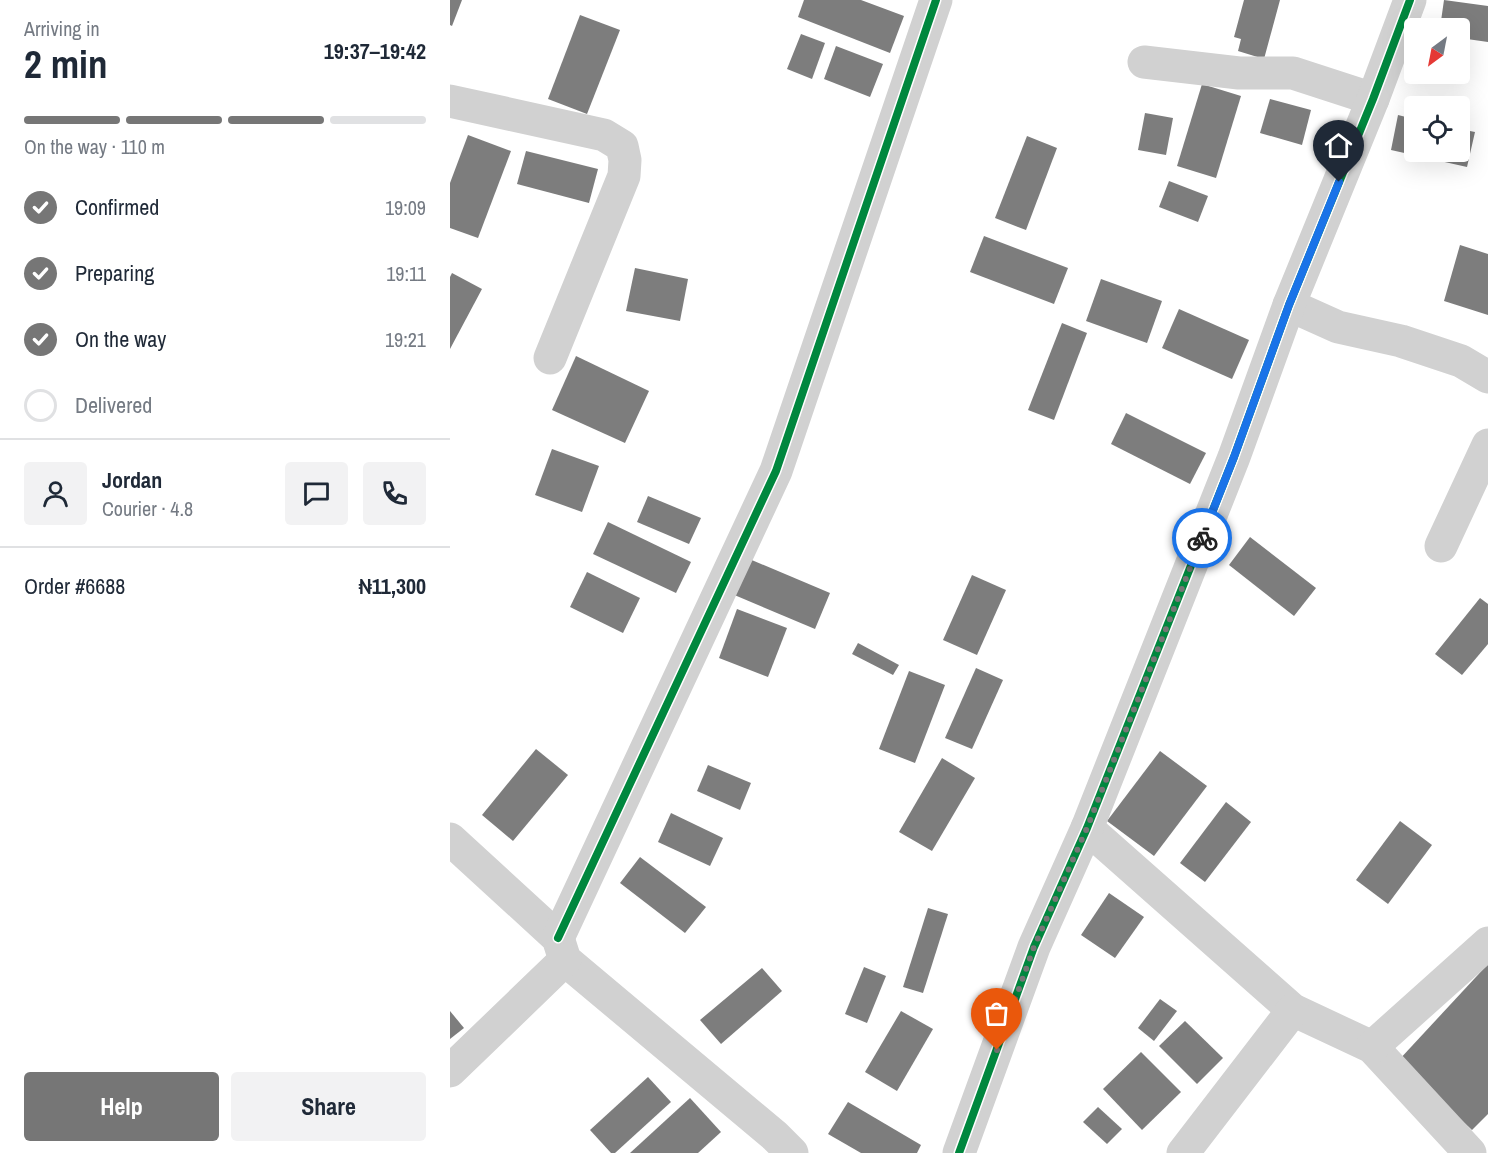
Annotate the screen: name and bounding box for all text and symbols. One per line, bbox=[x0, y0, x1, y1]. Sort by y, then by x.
text: Arriving in bbox=[24, 15, 100, 42]
north arrow bbox=[1404, 18, 1470, 84]
map controls bbox=[1404, 18, 1470, 162]
text: 19:37–19:42 bbox=[324, 36, 426, 66]
text: 2 min bbox=[24, 38, 108, 90]
button: locate bbox=[1404, 96, 1470, 162]
pin bbox=[1313, 120, 1364, 182]
icon: home bbox=[1322, 129, 1355, 162]
text: On the way · 110 m bbox=[24, 133, 165, 160]
icon: check bbox=[24, 191, 57, 224]
text: Confirmed bbox=[75, 192, 159, 222]
text: 19:09 bbox=[385, 194, 426, 221]
icon: check bbox=[24, 257, 57, 290]
text: Preparing bbox=[75, 258, 154, 288]
text: 19:11 bbox=[386, 260, 426, 287]
icon: check bbox=[24, 323, 57, 356]
text: On the way bbox=[75, 324, 166, 354]
text: 19:21 bbox=[385, 326, 426, 353]
text: Delivered bbox=[75, 390, 152, 420]
button: person bbox=[24, 462, 87, 525]
button: chat bbox=[285, 462, 348, 525]
button: phone bbox=[363, 462, 426, 525]
text: Jordan bbox=[102, 465, 162, 495]
text: Courier · 4.8 bbox=[102, 495, 193, 522]
courier bbox=[1172, 508, 1232, 568]
icon: bike bbox=[1186, 522, 1219, 555]
text: Order #6688 bbox=[24, 571, 125, 601]
text: ₦11,300 bbox=[359, 571, 426, 601]
pin bbox=[971, 988, 1022, 1050]
icon: bag bbox=[980, 997, 1013, 1030]
button: Help bbox=[24, 1072, 219, 1141]
button: Share bbox=[231, 1072, 426, 1141]

